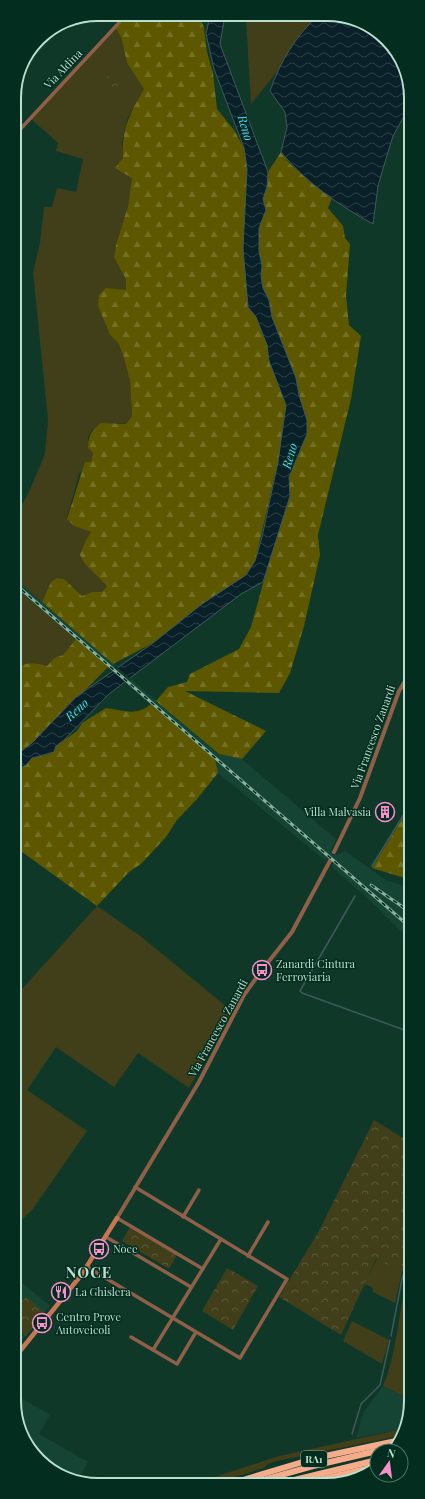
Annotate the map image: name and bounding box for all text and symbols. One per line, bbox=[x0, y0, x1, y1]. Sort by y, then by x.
street label: Via Aldina bbox=[39, 45, 85, 92]
water label: Reno bbox=[234, 112, 257, 143]
water label: Reno bbox=[277, 441, 300, 471]
street label: Via Francesco Zanardi bbox=[346, 683, 398, 792]
water label: Reno bbox=[61, 695, 91, 725]
building icon: Villa Malvasia bbox=[374, 801, 396, 823]
place label: Villa Malvasia bbox=[303, 804, 372, 819]
place label: Zanardi Cintura Ferroviaria bbox=[276, 956, 356, 984]
bus stop icon: Zanardi Cintura Ferroviaria bbox=[251, 959, 273, 981]
street label: Via Francesco Zanardi bbox=[184, 976, 251, 1080]
bus stop icon: Noce bbox=[88, 1238, 110, 1260]
place label: Noce bbox=[113, 1241, 138, 1256]
district label: NOCE bbox=[66, 1262, 112, 1282]
restaurant icon: La Ghislera bbox=[50, 1281, 72, 1303]
place label: La Ghislera bbox=[75, 1284, 131, 1299]
place label: Centro Prove Autoveicoli bbox=[55, 1309, 121, 1337]
bus stop icon: Centro Prove Autoveicoli bbox=[31, 1312, 53, 1334]
north arrow bbox=[369, 1443, 409, 1483]
text: N bbox=[386, 1445, 397, 1461]
road number: RA1 bbox=[301, 1451, 327, 1467]

